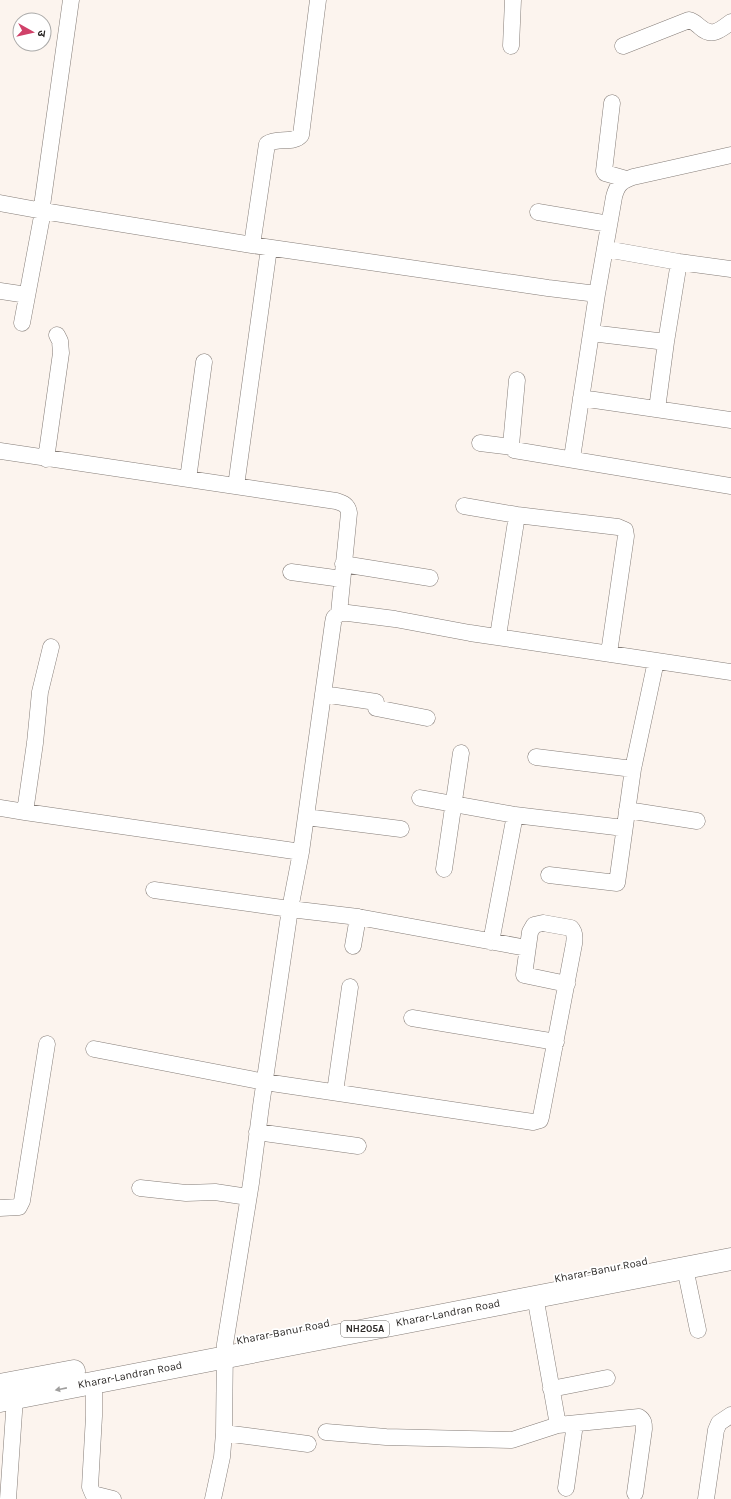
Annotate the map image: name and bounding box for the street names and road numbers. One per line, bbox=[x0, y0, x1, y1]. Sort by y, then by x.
street label: Kharar-Banur Road bbox=[553, 1255, 649, 1285]
street label: Kharar-Landran Road bbox=[395, 1296, 501, 1330]
street label: Kharar-Banur Road bbox=[235, 1317, 331, 1347]
road number: NH205A bbox=[341, 1321, 389, 1337]
street label: Kharar-Landran Road bbox=[77, 1358, 183, 1392]

